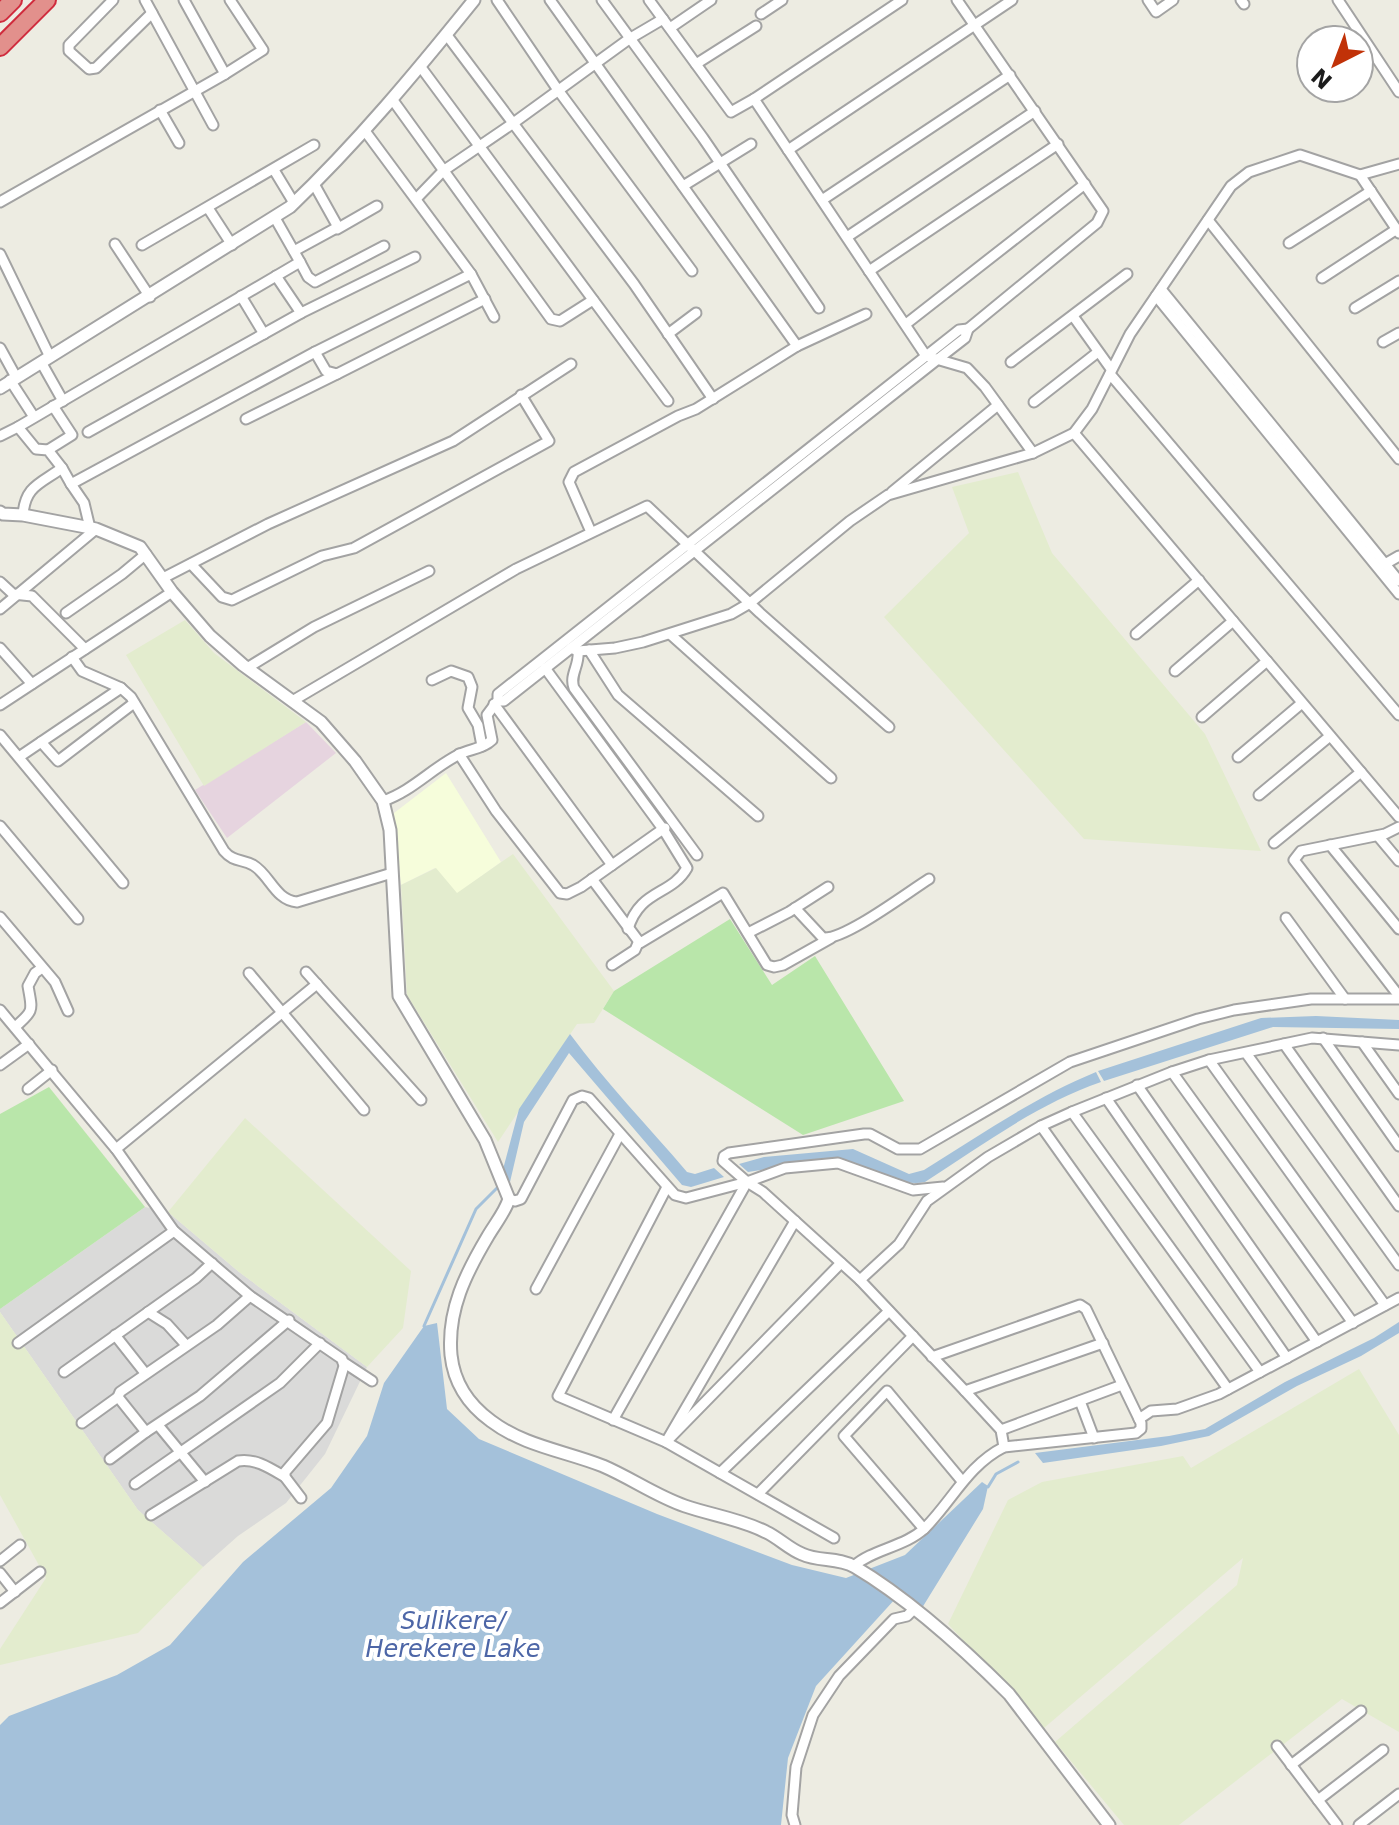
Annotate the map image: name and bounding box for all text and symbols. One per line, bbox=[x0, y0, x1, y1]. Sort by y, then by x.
north arrow bbox=[1295, 24, 1375, 104]
text: N bbox=[1307, 63, 1337, 94]
water label: Sulikere/ Herekere Lake bbox=[365, 1607, 541, 1663]

